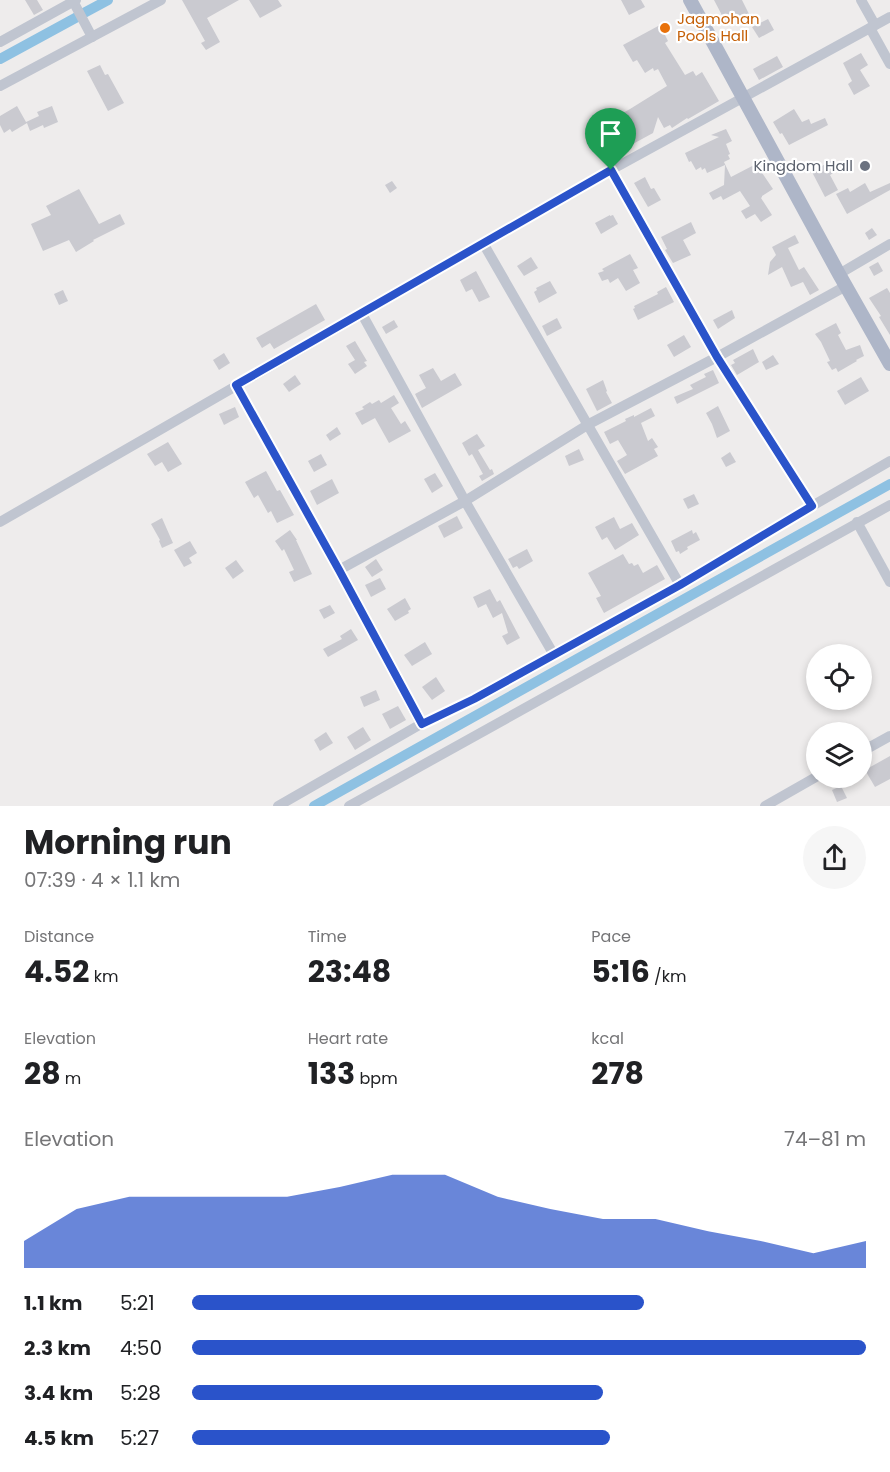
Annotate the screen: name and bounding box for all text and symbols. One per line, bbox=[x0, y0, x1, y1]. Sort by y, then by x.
place label: Jagmohan Pools Hall bbox=[677, 8, 760, 46]
marker: Jagmohan Pools Hall bbox=[658, 21, 672, 35]
pin bbox=[585, 108, 636, 170]
icon: arrive bbox=[594, 117, 627, 150]
place label: Kingdom Hall bbox=[753, 155, 853, 176]
marker: Kingdom Hall bbox=[858, 159, 872, 173]
map controls bbox=[806, 644, 872, 788]
button: locate bbox=[806, 644, 872, 710]
button: layers bbox=[806, 722, 872, 788]
text: Morning run bbox=[24, 819, 232, 866]
button: share bbox=[803, 826, 866, 889]
text: 07:39 · 4 × 1.1 km bbox=[24, 866, 180, 894]
text: Distance bbox=[24, 925, 94, 948]
text: Time bbox=[308, 925, 347, 948]
text: Pace bbox=[591, 925, 631, 948]
text: 4.52 bbox=[24, 950, 89, 993]
text: 23:48 bbox=[308, 950, 391, 993]
text: 5:16 bbox=[591, 950, 650, 993]
text: km bbox=[89, 965, 118, 988]
text: /km bbox=[650, 965, 686, 988]
text: Elevation bbox=[24, 1027, 96, 1050]
text: Heart rate bbox=[308, 1027, 388, 1050]
text: kcal bbox=[591, 1027, 624, 1050]
text: 28 bbox=[24, 1052, 61, 1095]
text: 133 bbox=[308, 1052, 355, 1095]
text: 278 bbox=[591, 1052, 644, 1095]
text: m bbox=[61, 1067, 81, 1090]
text: bpm bbox=[355, 1067, 398, 1090]
text: Elevation bbox=[24, 1125, 114, 1153]
text: 74–81 m bbox=[784, 1125, 866, 1153]
text: 1.1 km bbox=[24, 1289, 82, 1317]
text: 5:21 bbox=[120, 1289, 155, 1317]
text: 2.3 km bbox=[24, 1334, 91, 1362]
text: 4:50 bbox=[120, 1334, 162, 1362]
text: 3.4 km bbox=[24, 1379, 93, 1407]
text: 5:28 bbox=[120, 1379, 161, 1407]
text: 4.5 km bbox=[24, 1424, 94, 1452]
text: 5:27 bbox=[120, 1424, 159, 1452]

